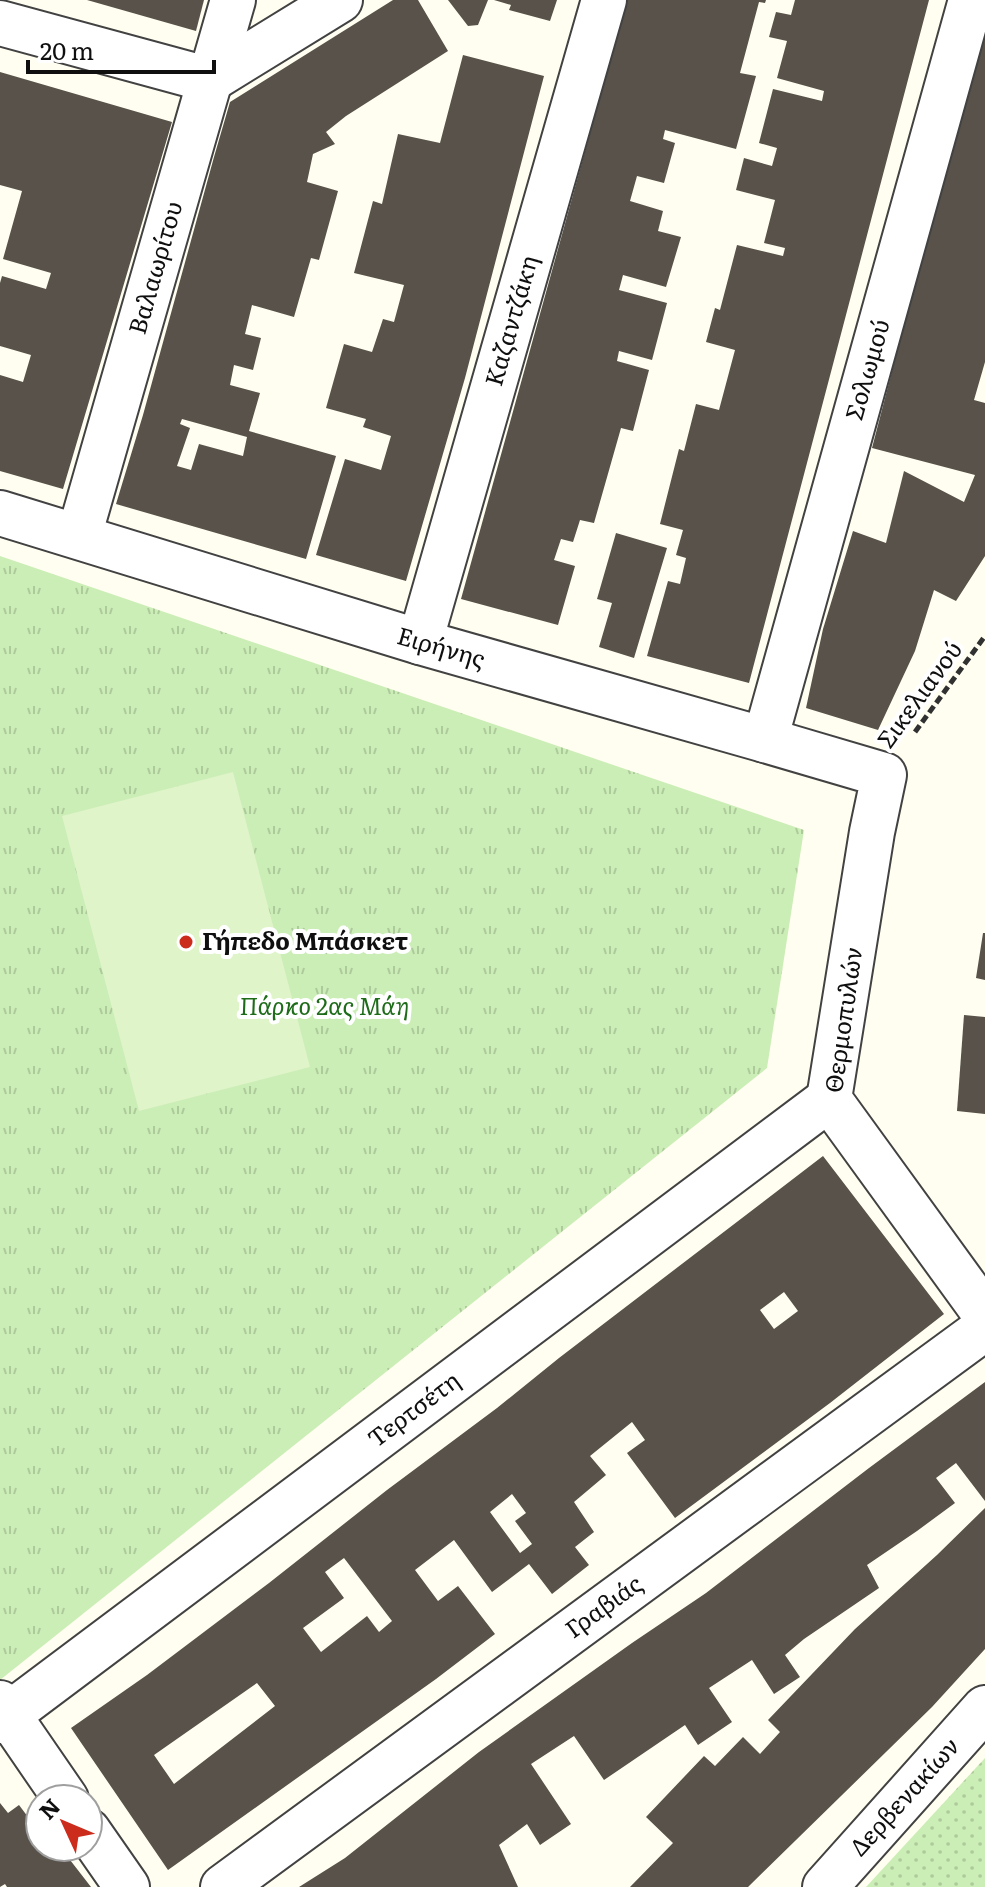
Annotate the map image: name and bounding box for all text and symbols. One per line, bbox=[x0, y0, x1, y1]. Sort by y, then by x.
scale bar bbox=[28, 24, 214, 74]
text: 20 m bbox=[40, 32, 94, 67]
street label: Βαλαωρίτου bbox=[118, 197, 189, 338]
street label: Καζαντζάκη bbox=[474, 251, 545, 390]
street label: Σολωμού bbox=[834, 315, 897, 424]
street label: Ειρήνης bbox=[394, 616, 490, 675]
street label: Σικελιανού bbox=[867, 633, 969, 754]
place label: Γήπεδο Μπάσκετ bbox=[202, 922, 408, 957]
marker: Γήπεδο Μπάσκετ bbox=[177, 933, 195, 951]
street label: Θερμοπυλών bbox=[814, 944, 869, 1095]
park label: Πάρκο 2ας Μάη bbox=[240, 987, 409, 1022]
street label: Τερτσέτη bbox=[359, 1362, 466, 1454]
street label: Γραβιάς bbox=[557, 1565, 648, 1645]
street label: Δερβενακίων bbox=[840, 1728, 966, 1862]
north arrow bbox=[24, 1783, 104, 1863]
text: N bbox=[30, 1790, 67, 1826]

